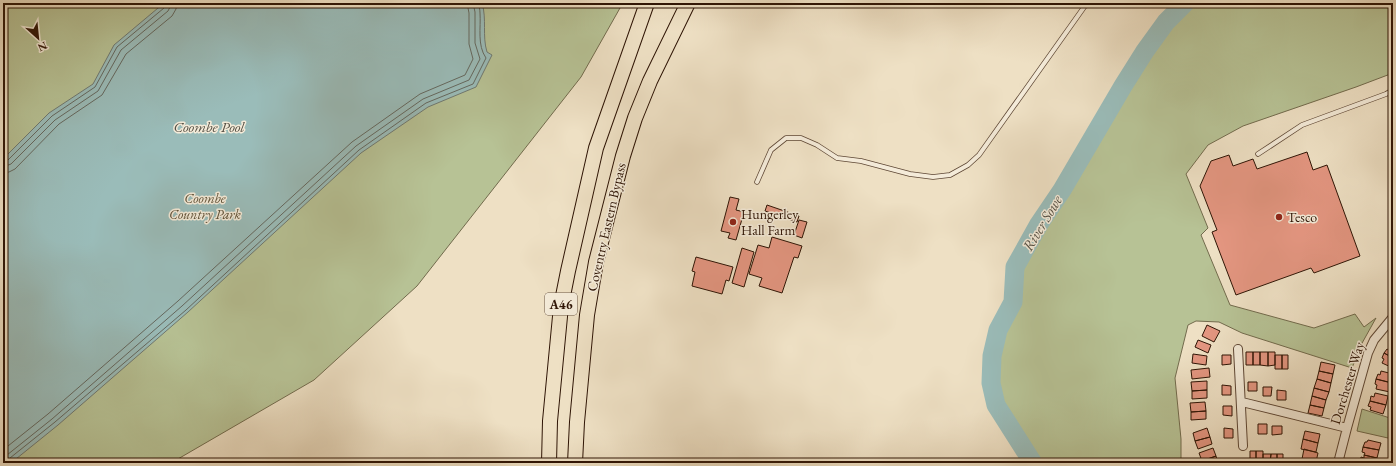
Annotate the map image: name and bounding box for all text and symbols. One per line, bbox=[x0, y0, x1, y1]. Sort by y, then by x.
north arrow bbox=[18, 18, 58, 58]
text: N bbox=[35, 39, 50, 55]
water label: Coombe Pool bbox=[173, 117, 245, 136]
street label: Coventry Eastern Bypass bbox=[582, 160, 630, 293]
park label: Coombe Country Park bbox=[169, 189, 242, 223]
water label: River Sowe bbox=[1018, 191, 1067, 254]
place label: Hungerley Hall Farm bbox=[741, 205, 799, 239]
place label: Tesco bbox=[1287, 208, 1317, 226]
marker: Tesco bbox=[1274, 212, 1284, 222]
marker: Hungerley Hall Farm bbox=[728, 217, 738, 227]
road number: A46 bbox=[545, 293, 577, 315]
street label: Dorchester Way bbox=[1326, 339, 1368, 426]

